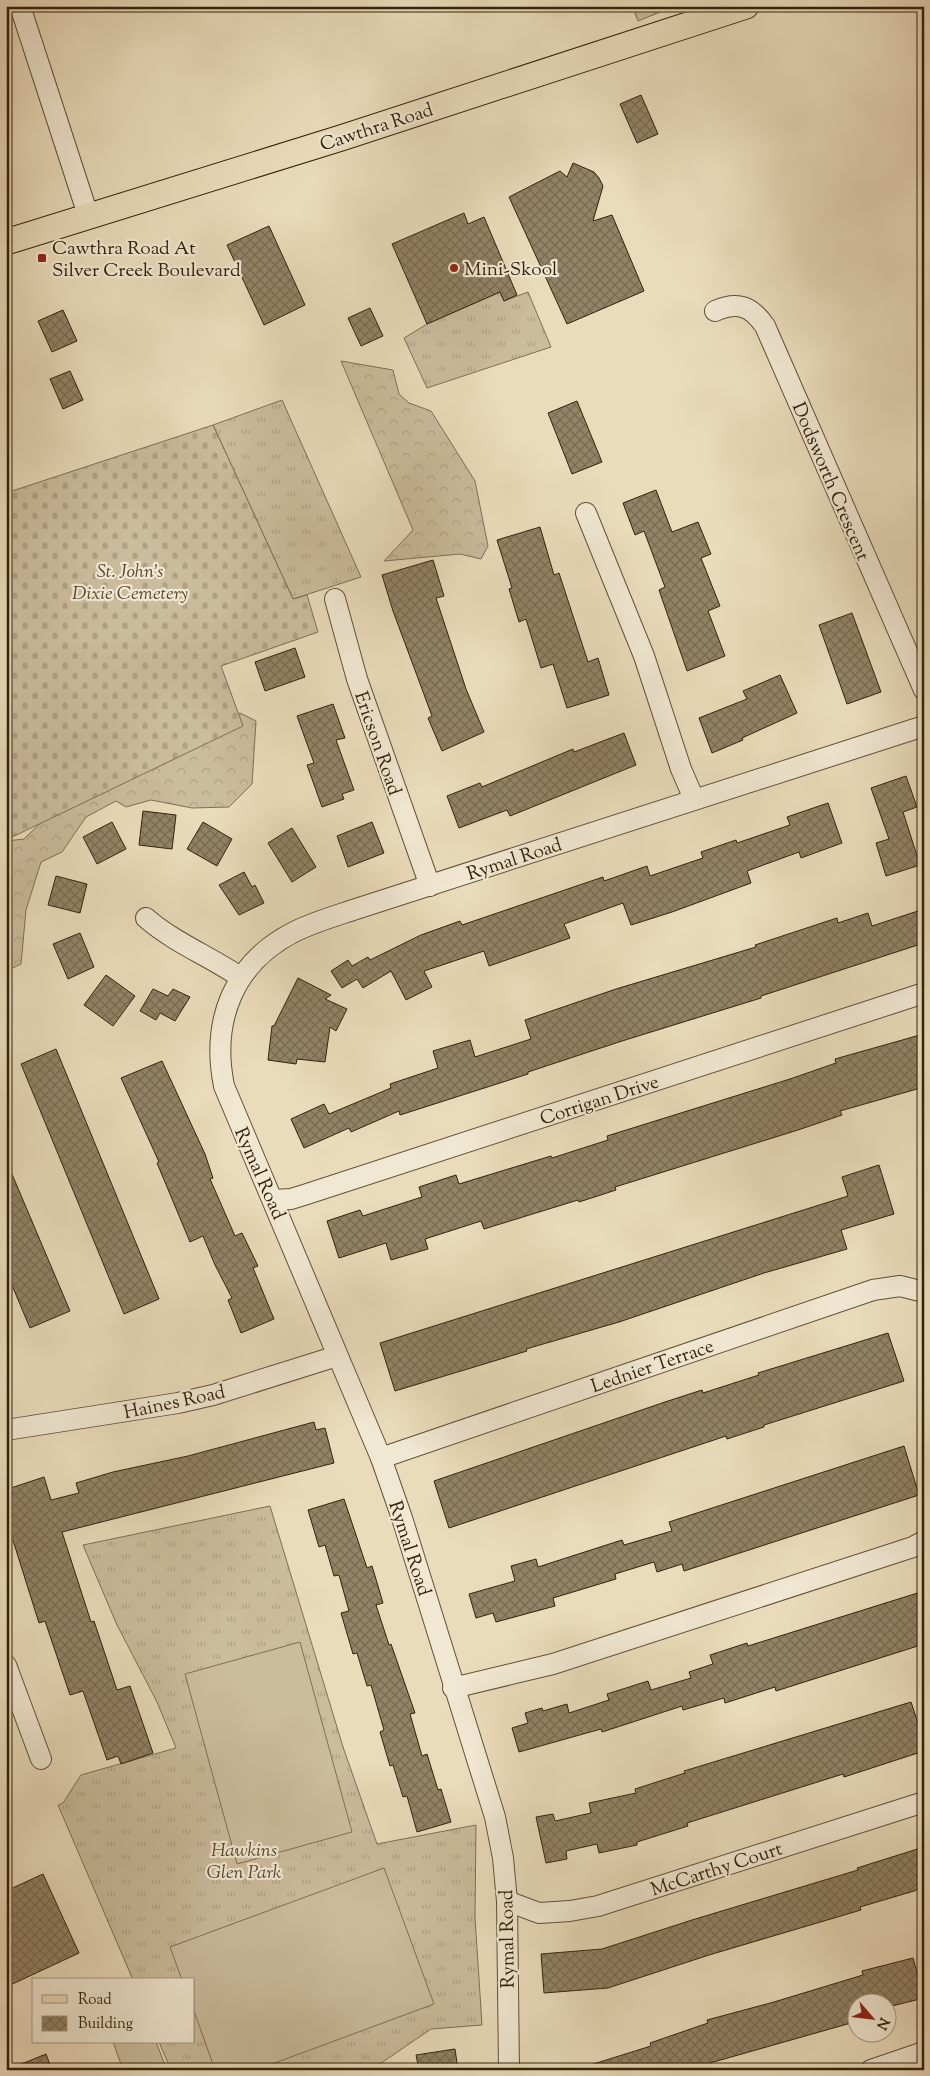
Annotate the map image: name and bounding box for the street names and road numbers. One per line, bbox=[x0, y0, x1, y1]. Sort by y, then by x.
street label: Cawthra Road bbox=[317, 97, 437, 159]
street label: Dodsworth Crescent bbox=[784, 398, 876, 566]
street label: Ericson Road bbox=[346, 688, 407, 800]
street label: Rymal Road bbox=[464, 832, 566, 888]
street label: Corrigan Drive bbox=[537, 1069, 663, 1133]
street label: Rymal Road bbox=[226, 1123, 291, 1225]
street label: Lednier Terrace bbox=[588, 1334, 718, 1401]
street label: Haines Road bbox=[121, 1379, 228, 1427]
street label: Rymal Road bbox=[381, 1498, 437, 1600]
street label: McCarthy Court bbox=[647, 1836, 787, 1904]
street label: Rymal Road bbox=[494, 1889, 523, 1988]

